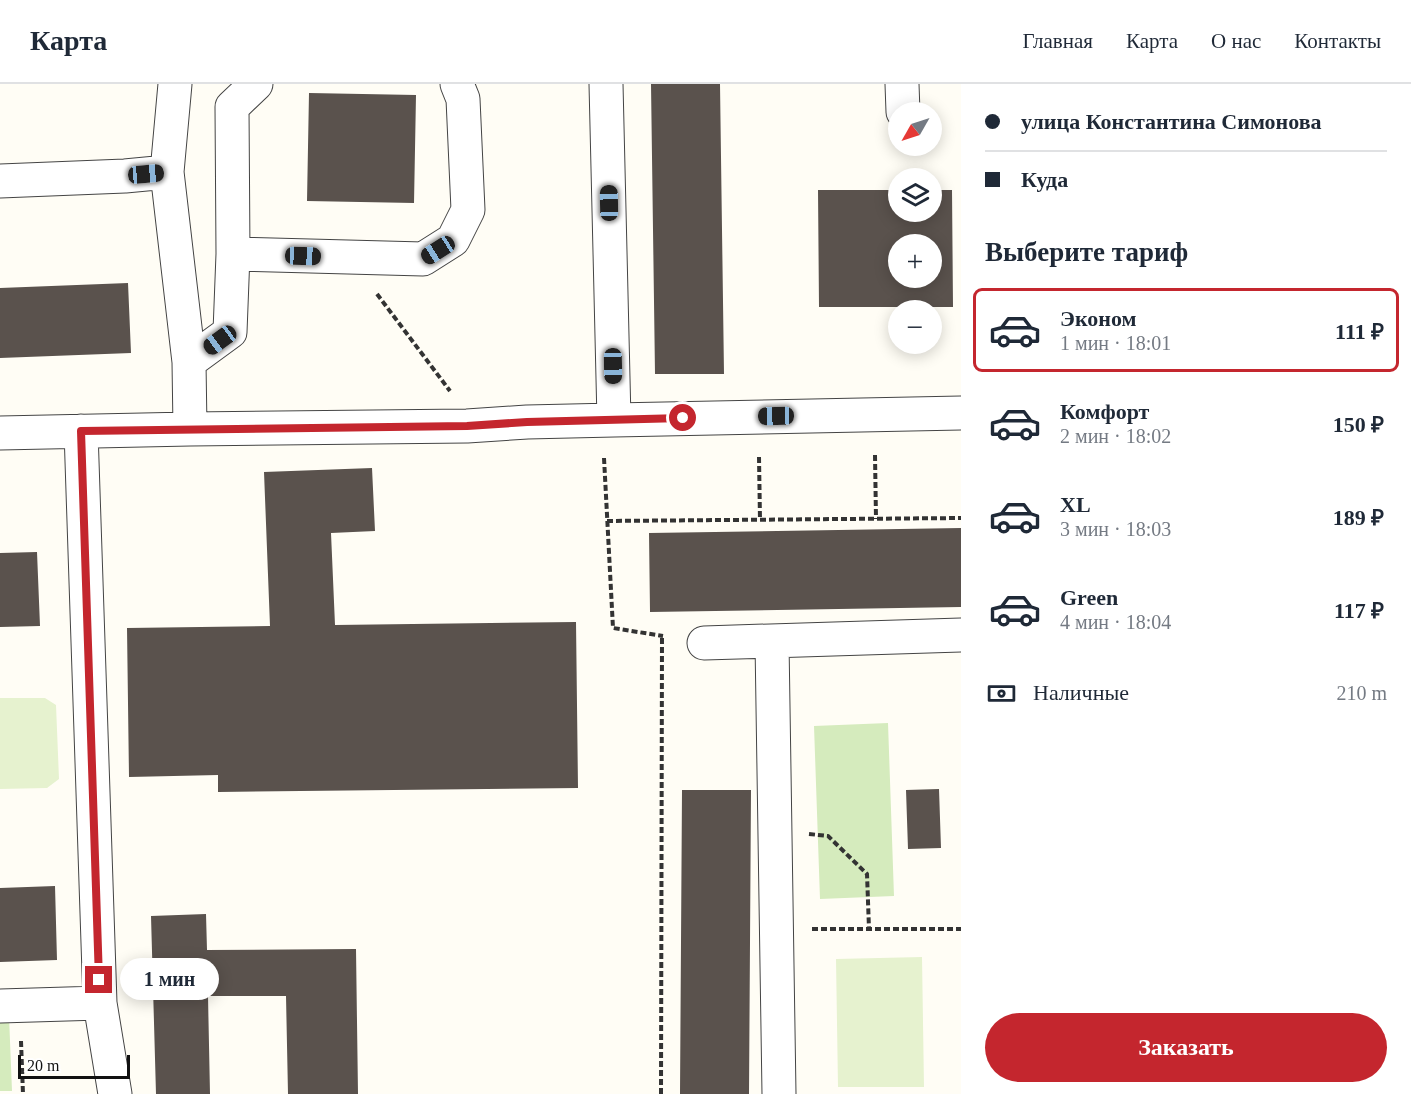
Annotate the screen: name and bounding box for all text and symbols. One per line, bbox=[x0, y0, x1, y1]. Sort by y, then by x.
text: Карта bbox=[30, 25, 107, 56]
text: Главная bbox=[1023, 29, 1093, 53]
text: Карта bbox=[1126, 29, 1178, 53]
text: О нас bbox=[1211, 29, 1261, 53]
text: Контакты bbox=[1294, 29, 1381, 53]
north arrow bbox=[888, 102, 942, 156]
map controls bbox=[888, 102, 942, 354]
text: улица Константина Симонова bbox=[1021, 109, 1322, 134]
car bbox=[127, 163, 165, 185]
text: Куда bbox=[1021, 167, 1068, 192]
button: layers bbox=[888, 168, 942, 222]
car bbox=[600, 185, 618, 221]
car bbox=[418, 233, 458, 267]
button: + bbox=[888, 234, 942, 288]
text: Выберите тариф bbox=[985, 237, 1188, 267]
car bbox=[285, 246, 321, 266]
button: − bbox=[888, 300, 942, 354]
icon: car bbox=[988, 303, 1042, 357]
text: Эконом bbox=[1060, 306, 1137, 331]
text: 111 ₽ bbox=[1335, 319, 1384, 344]
car bbox=[200, 322, 240, 358]
text: 1 мин · 18:01 bbox=[1060, 332, 1171, 354]
car bbox=[604, 348, 622, 384]
icon: car bbox=[988, 396, 1042, 450]
text: Комфорт bbox=[1060, 399, 1149, 424]
route start bbox=[669, 404, 696, 431]
car bbox=[758, 407, 794, 425]
text: 150 ₽ bbox=[1333, 412, 1384, 437]
text: 2 мин · 18:02 bbox=[1060, 425, 1171, 447]
icon: car bbox=[988, 489, 1042, 543]
text: XL bbox=[1060, 492, 1091, 517]
text: 189 ₽ bbox=[1333, 505, 1384, 530]
text: 3 мин · 18:03 bbox=[1060, 518, 1171, 540]
icon: car bbox=[988, 582, 1042, 636]
text: Green bbox=[1060, 585, 1118, 610]
text: 117 ₽ bbox=[1334, 598, 1384, 623]
text: 4 мин · 18:04 bbox=[1060, 611, 1171, 633]
icon: cash bbox=[985, 677, 1018, 710]
text: Наличные bbox=[1033, 680, 1129, 705]
text: 210 m bbox=[1336, 682, 1387, 704]
callout: 1 мин bbox=[120, 959, 219, 1001]
route end bbox=[85, 966, 112, 993]
text: 1 мин bbox=[144, 968, 195, 990]
button: Заказать bbox=[985, 1013, 1387, 1082]
scale bar bbox=[18, 1052, 130, 1080]
text: 20 m bbox=[27, 1057, 59, 1074]

